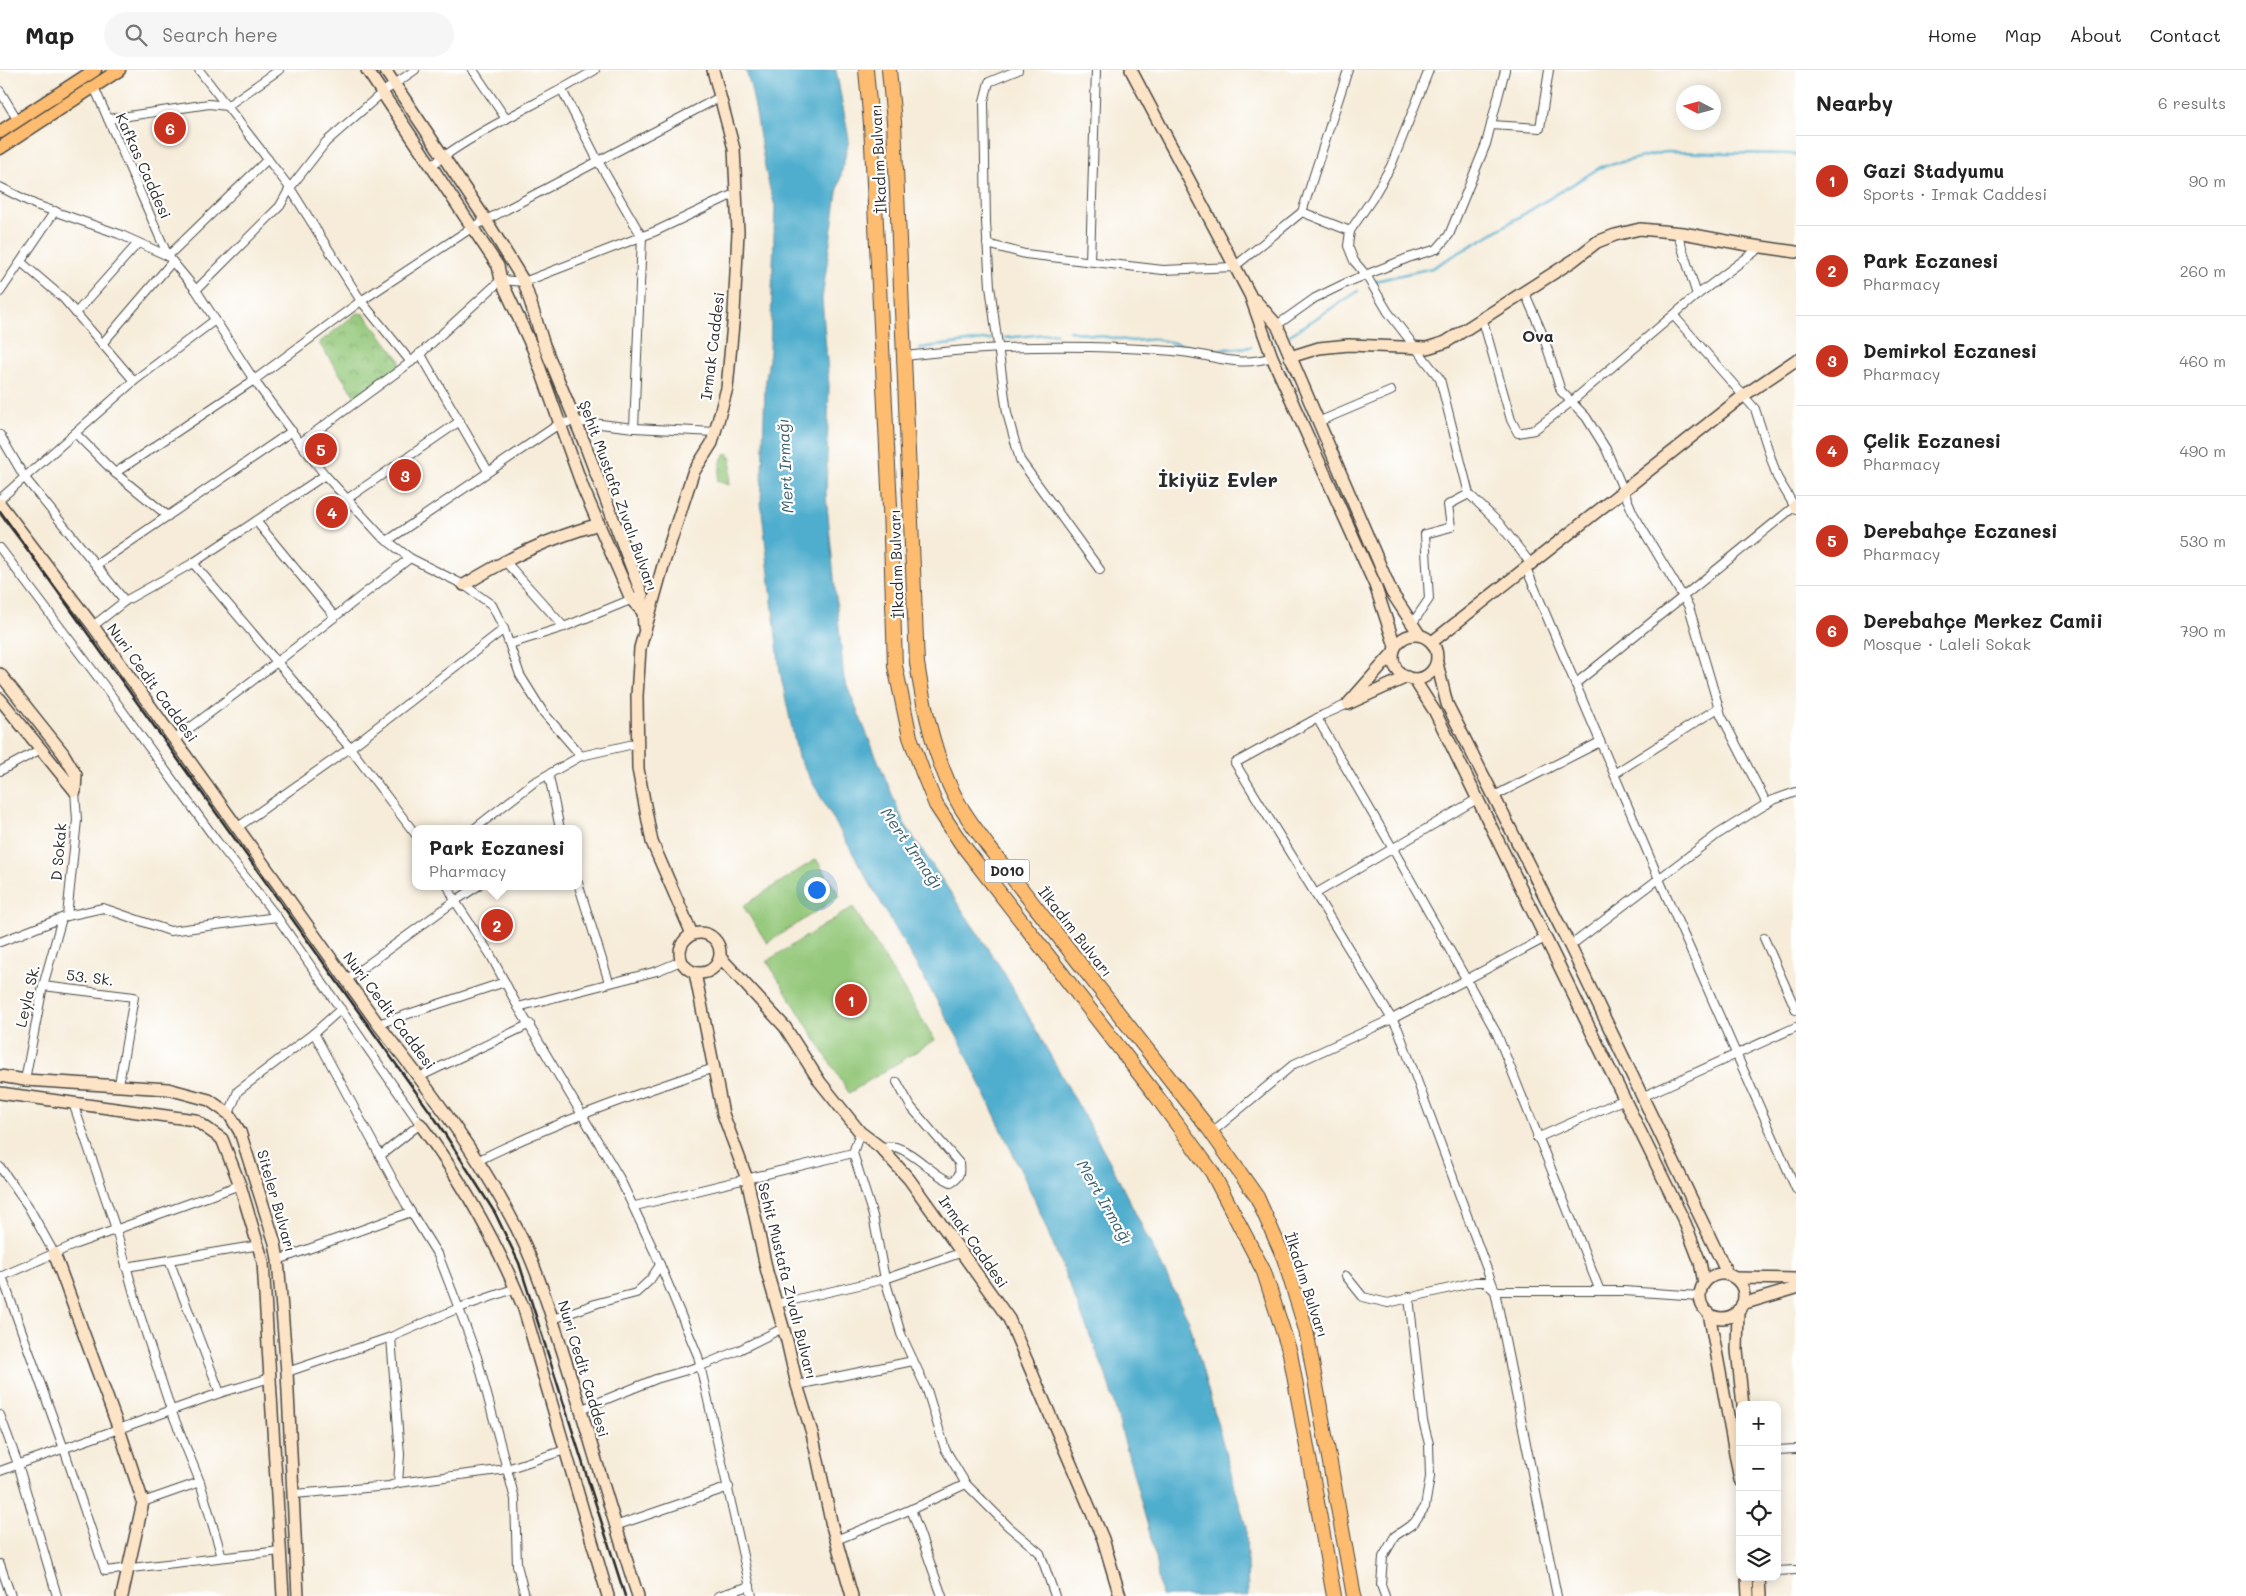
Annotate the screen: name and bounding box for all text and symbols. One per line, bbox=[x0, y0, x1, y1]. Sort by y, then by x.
search box bbox=[104, 12, 454, 57]
text: Map bbox=[25, 19, 74, 50]
icon: search bbox=[122, 21, 150, 49]
text: Search here bbox=[162, 22, 278, 47]
text: Home bbox=[1928, 23, 1977, 47]
text: Map bbox=[2005, 23, 2041, 47]
text: About bbox=[2069, 23, 2122, 47]
text: Contact bbox=[2150, 23, 2221, 47]
north arrow bbox=[1676, 85, 1721, 130]
text: Nearby bbox=[1816, 89, 1893, 116]
text: 6 results bbox=[2158, 92, 2226, 113]
street label: İlkadım Bulvarı bbox=[865, 104, 891, 214]
street label: Kafkas Caddesi bbox=[112, 109, 176, 222]
pin: 6 bbox=[154, 109, 186, 147]
text: Gazi Stadyumu bbox=[1863, 158, 2004, 183]
text: 1 bbox=[1828, 170, 1836, 191]
text: 90 m bbox=[2189, 170, 2226, 191]
text: Sports · Irmak Caddesi bbox=[1863, 183, 2047, 204]
text: Park Eczanesi bbox=[1863, 248, 1999, 273]
text: 2 bbox=[1828, 260, 1836, 281]
text: 260 m bbox=[2180, 260, 2226, 281]
text: Pharmacy bbox=[1863, 273, 1940, 294]
street label: Irmak Caddesi bbox=[695, 291, 729, 401]
district label: Ova bbox=[1522, 325, 1554, 346]
text: Demirkol Eczanesi bbox=[1863, 338, 2037, 363]
text: 3 bbox=[1827, 350, 1837, 371]
text: 460 m bbox=[2179, 350, 2226, 371]
text: Pharmacy bbox=[1863, 363, 1940, 384]
street label: Şehit Mustafa Zıvalı Bulvarı bbox=[575, 397, 663, 594]
water label: Mert Irmağı bbox=[772, 418, 797, 514]
text: Çelik Eczanesi bbox=[1863, 428, 2001, 453]
pin: 5 bbox=[305, 430, 337, 468]
text: 4 bbox=[1827, 440, 1837, 461]
text: 490 m bbox=[2179, 440, 2226, 461]
text: Pharmacy bbox=[1863, 453, 1940, 474]
pin: 3 bbox=[389, 456, 421, 494]
district label: İkiyüz Evler bbox=[1158, 466, 1278, 492]
pin: 4 bbox=[316, 493, 348, 531]
street label: İlkadım Bulvarı bbox=[884, 509, 908, 619]
text: Derebahçe Eczanesi bbox=[1863, 518, 2058, 543]
text: 5 bbox=[1827, 530, 1837, 551]
text: 530 m bbox=[2180, 530, 2226, 551]
text: Pharmacy bbox=[1863, 543, 1940, 564]
text: Derebahçe Merkez Camii bbox=[1863, 608, 2103, 633]
street label: Nuri Cedit Caddesi bbox=[103, 619, 203, 746]
text: 6 bbox=[1827, 620, 1837, 641]
text: 790 m bbox=[2180, 620, 2226, 641]
text: Mosque · Laleli Sokak bbox=[1863, 633, 2031, 654]
water label: Mert Irmağı bbox=[877, 803, 948, 893]
street label: D Sokak bbox=[46, 822, 70, 882]
popup bbox=[412, 825, 582, 890]
text: Park Eczanesi bbox=[429, 835, 565, 860]
road number: D010 bbox=[984, 859, 1030, 882]
text: Pharmacy bbox=[429, 860, 506, 881]
your location bbox=[804, 877, 830, 903]
street label: İlkadım Bulvarı bbox=[1034, 882, 1117, 981]
pin: 2 bbox=[481, 906, 513, 944]
street label: Nuri Cedit Caddesi bbox=[339, 948, 440, 1073]
street label: Leyla Sk. bbox=[10, 962, 44, 1029]
street label: 53. Sk. bbox=[65, 964, 115, 990]
pin: 1 bbox=[835, 981, 867, 1019]
street label: Siteler Bulvarı bbox=[253, 1147, 301, 1254]
water label: Mert Irmağı bbox=[1073, 1155, 1138, 1248]
street label: Sehit Mustafa Zıvalı Bulvarı bbox=[754, 1180, 822, 1381]
street label: Irmak Caddesi bbox=[935, 1191, 1013, 1292]
street label: İlkadım Bulvarı bbox=[1281, 1230, 1333, 1340]
street label: Nuri Cedit Caddesi bbox=[554, 1298, 614, 1439]
map controls bbox=[1736, 1401, 1781, 1581]
button: + bbox=[1736, 1401, 1781, 1446]
button: − bbox=[1736, 1446, 1781, 1491]
button: locate bbox=[1736, 1491, 1781, 1536]
button: layers bbox=[1736, 1536, 1781, 1581]

